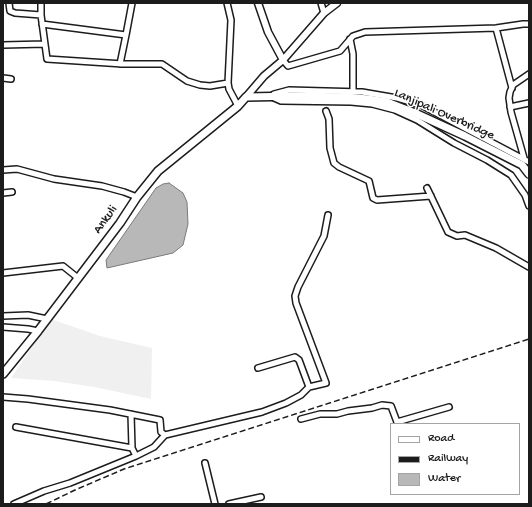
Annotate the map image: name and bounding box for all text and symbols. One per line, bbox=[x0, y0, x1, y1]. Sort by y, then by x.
street label: Lanjipali Overbridge bbox=[391, 86, 497, 144]
street label: Ankuli bbox=[90, 203, 122, 237]
legend bbox=[390, 423, 520, 495]
text: Road bbox=[428, 432, 454, 446]
text: Railway bbox=[428, 452, 468, 466]
text: Water bbox=[428, 472, 460, 486]

